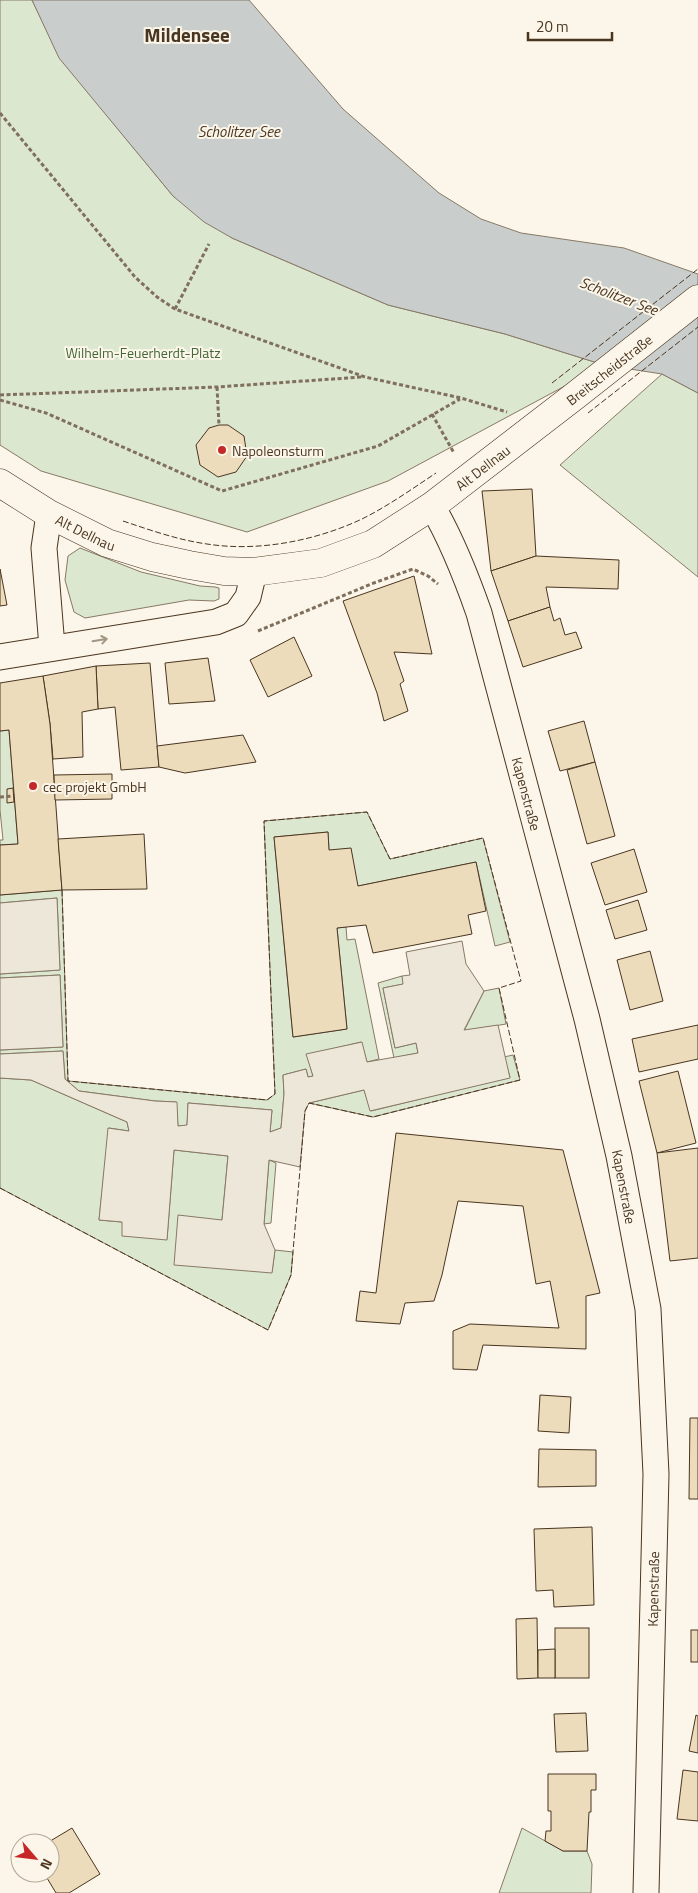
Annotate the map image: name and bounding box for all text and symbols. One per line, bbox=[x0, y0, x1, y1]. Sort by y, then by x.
scale bar bbox=[528, 10, 612, 42]
text: 20 m bbox=[536, 15, 569, 38]
district label: Mildensee bbox=[144, 20, 230, 49]
water label: Scholitzer See bbox=[198, 120, 281, 143]
water label: Scholitzer See bbox=[577, 271, 662, 322]
street label: Breitscheidstraße bbox=[561, 329, 656, 410]
park label: Wilhelm-Feuerherdt-Platz bbox=[65, 342, 221, 363]
street label: Alt Dellnau bbox=[450, 439, 514, 495]
place label: Napoleonsturm bbox=[232, 440, 324, 461]
marker: Napoleonsturm bbox=[216, 444, 228, 456]
street label: Alt Dellnau bbox=[52, 509, 118, 555]
one-way arrow bbox=[91, 634, 107, 644]
street label: Kapenstraße bbox=[507, 755, 547, 833]
place label: cec projekt GmbH bbox=[43, 776, 147, 797]
marker: cec projekt GmbH bbox=[27, 780, 39, 792]
street label: Kapenstraße bbox=[607, 1147, 642, 1226]
street label: Kapenstraße bbox=[642, 1551, 664, 1627]
north arrow bbox=[10, 1833, 60, 1883]
text: N bbox=[35, 1855, 58, 1874]

